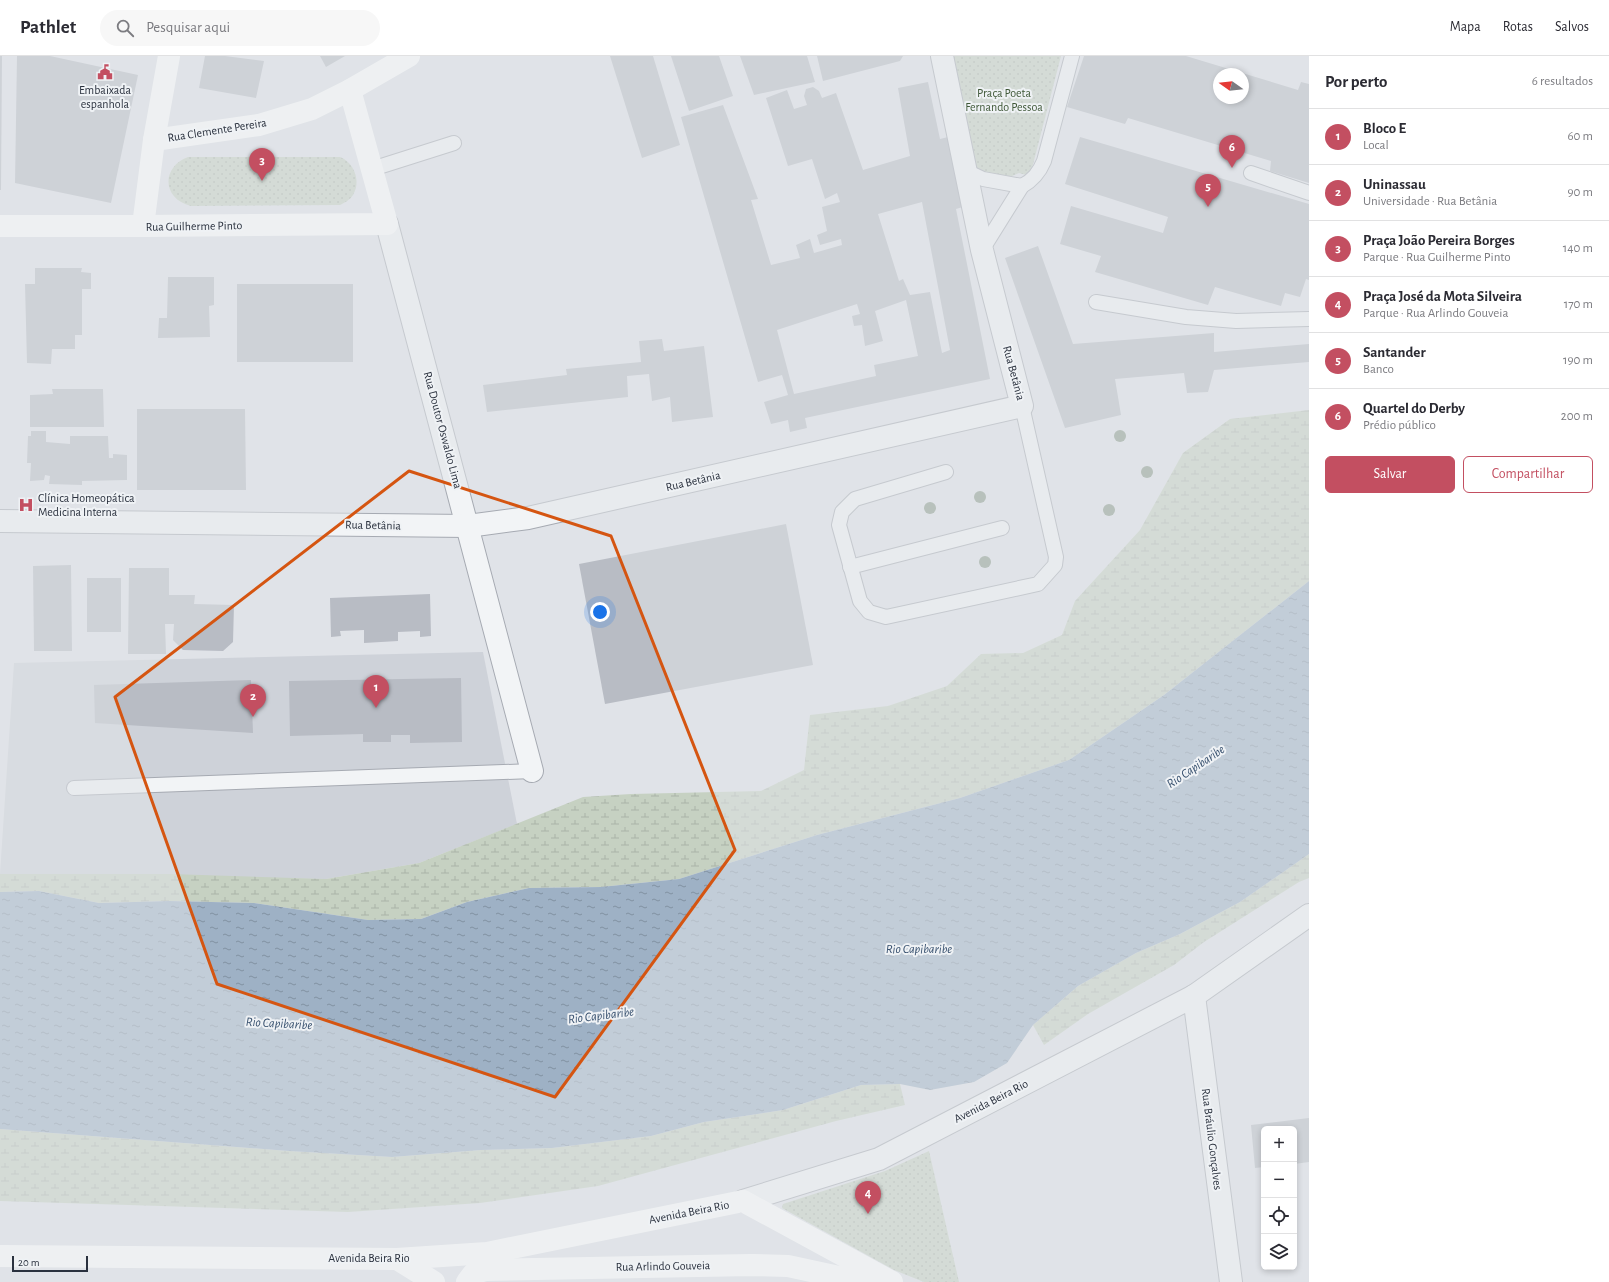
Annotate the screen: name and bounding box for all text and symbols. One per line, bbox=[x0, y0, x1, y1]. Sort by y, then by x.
search box bbox=[100, 10, 380, 46]
icon: search bbox=[114, 17, 136, 39]
text: Pathlet bbox=[20, 18, 76, 37]
text: Pesquisar aqui bbox=[146, 20, 230, 35]
text: Mapa bbox=[1450, 20, 1481, 34]
text: Rotas bbox=[1503, 20, 1533, 34]
text: Salvos bbox=[1555, 20, 1589, 34]
public building icon: Embaixada espanhola bbox=[96, 63, 114, 81]
north arrow bbox=[1213, 68, 1249, 104]
text: Por perto bbox=[1325, 73, 1388, 90]
text: 6 resultados bbox=[1532, 75, 1593, 88]
place label: Embaixada espanhola bbox=[79, 84, 132, 110]
park label: Praça Poeta Fernando Pessoa bbox=[965, 87, 1043, 113]
street label: Rua Clemente Pereira bbox=[167, 116, 268, 144]
text: Bloco E bbox=[1363, 121, 1406, 136]
text: 1 bbox=[1336, 130, 1340, 143]
text: 60 m bbox=[1567, 130, 1593, 143]
pin: 6 bbox=[1219, 135, 1245, 168]
text: Local bbox=[1363, 139, 1389, 152]
pin: 3 bbox=[249, 148, 275, 181]
pin: 5 bbox=[1195, 174, 1221, 207]
text: Uninassau bbox=[1363, 177, 1426, 192]
text: 2 bbox=[1335, 186, 1341, 199]
text: 90 m bbox=[1567, 186, 1593, 199]
text: Universidade · Rua Betânia bbox=[1363, 195, 1497, 208]
street label: Rua Guilherme Pinto bbox=[146, 219, 243, 233]
text: Praça João Pereira Borges bbox=[1363, 233, 1515, 248]
text: 3 bbox=[1335, 242, 1341, 255]
text: 140 m bbox=[1563, 242, 1593, 255]
text: Parque · Rua Guilherme Pinto bbox=[1363, 251, 1511, 264]
text: Praça José da Mota Silveira bbox=[1363, 289, 1522, 304]
text: 4 bbox=[1335, 298, 1341, 311]
text: 170 m bbox=[1564, 298, 1593, 311]
text: Parque · Rua Arlindo Gouveia bbox=[1363, 307, 1509, 320]
street label: Rua Betânia bbox=[1001, 344, 1027, 402]
text: Santander bbox=[1363, 345, 1426, 360]
text: 5 bbox=[1335, 354, 1341, 367]
text: 190 m bbox=[1563, 354, 1593, 367]
text: Banco bbox=[1363, 363, 1394, 376]
street label: Rua Doutor Oswaldo Lima bbox=[422, 370, 465, 490]
text: Quartel do Derby bbox=[1363, 401, 1465, 416]
text: 6 bbox=[1335, 410, 1341, 423]
text: 200 m bbox=[1561, 410, 1593, 423]
text: Prédio público bbox=[1363, 419, 1436, 432]
button: Salvar bbox=[1325, 456, 1455, 493]
button: Compartilhar bbox=[1463, 456, 1593, 493]
street label: Rua Betânia bbox=[664, 469, 722, 493]
place label: Clínica Homeopática Medicina Interna bbox=[38, 492, 135, 518]
hospital icon: Clínica Homeopática Medicina Interna bbox=[17, 496, 35, 514]
street label: Rua Betânia bbox=[345, 519, 401, 531]
your location bbox=[590, 602, 610, 622]
pin: 1 bbox=[363, 675, 389, 708]
pin: 2 bbox=[240, 684, 266, 717]
water label: Rio Capibaribe bbox=[1165, 743, 1227, 791]
water label: Rio Capibaribe bbox=[886, 943, 952, 956]
water label: Rio Capibaribe bbox=[567, 1005, 635, 1027]
water label: Rio Capibaribe bbox=[245, 1016, 313, 1032]
street label: Avenida Beira Rio bbox=[952, 1077, 1030, 1125]
street label: Rua Bráulio Gonçalves bbox=[1200, 1087, 1224, 1191]
map controls bbox=[1261, 1126, 1297, 1270]
button: + bbox=[1261, 1126, 1297, 1162]
button: − bbox=[1261, 1162, 1297, 1198]
pin: 4 bbox=[855, 1181, 881, 1214]
street label: Avenida Beira Rio bbox=[648, 1198, 730, 1226]
button: locate bbox=[1261, 1198, 1297, 1234]
button: layers bbox=[1261, 1234, 1297, 1270]
street label: Avenida Beira Rio bbox=[328, 1252, 410, 1264]
scale bar bbox=[12, 1254, 88, 1273]
text: 20 m bbox=[18, 1257, 39, 1268]
street label: Rua Arlindo Gouveia bbox=[616, 1259, 711, 1273]

